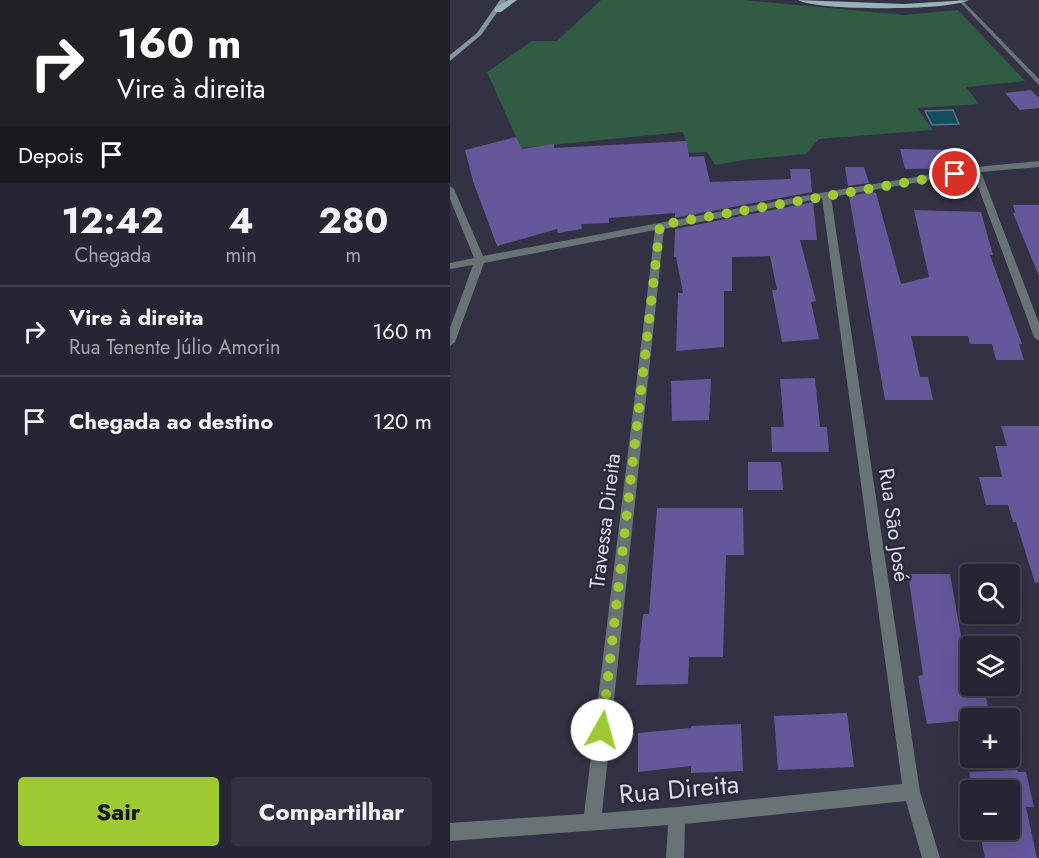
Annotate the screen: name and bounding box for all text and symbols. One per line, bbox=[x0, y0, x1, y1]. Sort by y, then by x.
text: 160 m bbox=[117, 13, 241, 74]
icon: right bbox=[18, 24, 96, 102]
text: Vire à direita bbox=[117, 69, 266, 108]
icon: arrive bbox=[95, 138, 128, 171]
text: Depois bbox=[18, 139, 83, 171]
pin bbox=[929, 148, 980, 199]
icon: arrive bbox=[938, 157, 971, 190]
text: 12:42 bbox=[62, 194, 164, 246]
text: 4 bbox=[229, 194, 254, 246]
text: 280 bbox=[318, 194, 388, 246]
text: Chegada bbox=[74, 241, 151, 270]
text: min bbox=[225, 241, 257, 270]
text: m bbox=[346, 241, 361, 270]
text: Vire à direita bbox=[69, 301, 204, 333]
icon: right bbox=[18, 315, 51, 348]
text: 160 m bbox=[372, 315, 432, 347]
text: Rua Tenente Júlio Amorin bbox=[69, 333, 281, 362]
icon: arrive bbox=[18, 405, 51, 438]
text: Chegada ao destino bbox=[69, 405, 273, 437]
text: 120 m bbox=[373, 405, 432, 437]
street label: Travessa Direita bbox=[582, 451, 628, 591]
street label: Rua São José bbox=[871, 466, 917, 584]
map controls bbox=[960, 564, 1020, 840]
button: search bbox=[960, 564, 1020, 624]
button: layers bbox=[960, 636, 1020, 696]
position arrow bbox=[570, 698, 634, 762]
button: + bbox=[960, 708, 1020, 768]
street label: Rua Direita bbox=[617, 765, 741, 813]
button: Sair bbox=[18, 777, 219, 846]
button: Compartilhar bbox=[231, 777, 432, 846]
button: − bbox=[960, 780, 1020, 840]

